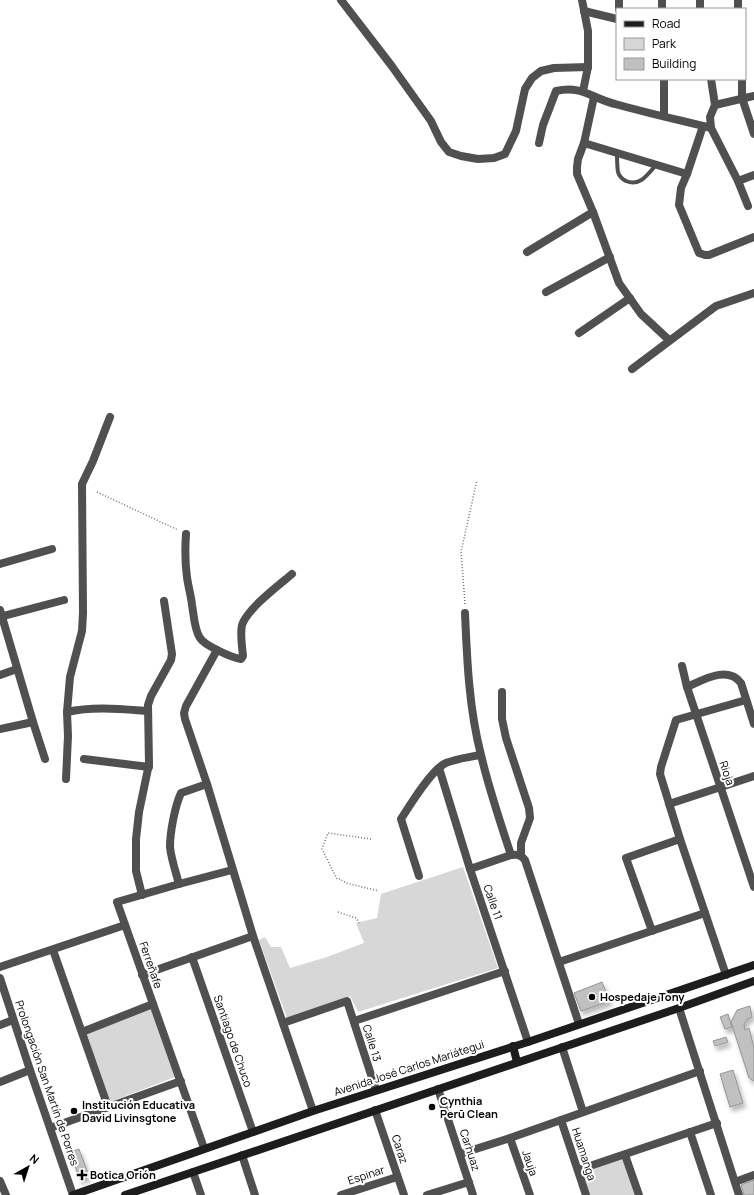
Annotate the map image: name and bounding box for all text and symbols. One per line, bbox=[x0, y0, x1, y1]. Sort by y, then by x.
legend bbox=[616, 8, 746, 80]
text: Road bbox=[652, 15, 680, 32]
text: Park bbox=[652, 35, 677, 52]
text: Building bbox=[652, 55, 696, 72]
street label: Rioja bbox=[716, 759, 738, 787]
street label: Calle 11 bbox=[480, 882, 506, 921]
street label: Ferreñafe bbox=[136, 939, 167, 991]
place label: Hospedaje Tony bbox=[600, 989, 685, 1004]
marker: Hospedaje Tony bbox=[587, 992, 597, 1002]
street label: Santiago de Chuco bbox=[211, 993, 256, 1089]
street label: Prolongación San Martín de Porres bbox=[12, 998, 83, 1168]
street label: Calle 13 bbox=[360, 1022, 385, 1063]
street label: Avenida José Carlos Mariátegui bbox=[332, 1036, 486, 1099]
place label: Cynthia Perū Clean bbox=[440, 1093, 498, 1121]
place label: Institución Educativa David Livinsgtone bbox=[82, 1097, 195, 1125]
marker: Cynthia Perū Clean bbox=[427, 1102, 437, 1112]
marker: Institución Educativa David Livinsgtone bbox=[69, 1106, 79, 1116]
street label: Huamanga bbox=[569, 1125, 600, 1182]
street label: Carhuaz bbox=[457, 1127, 484, 1173]
street label: Caraz bbox=[389, 1132, 412, 1165]
north arrow bbox=[8, 1147, 48, 1187]
street label: Jauja bbox=[519, 1148, 542, 1178]
text: N bbox=[27, 1151, 42, 1167]
street label: Espinar bbox=[346, 1162, 386, 1187]
place label: Botica Orión bbox=[90, 1167, 156, 1182]
marker: Botica Orión bbox=[77, 1170, 87, 1180]

